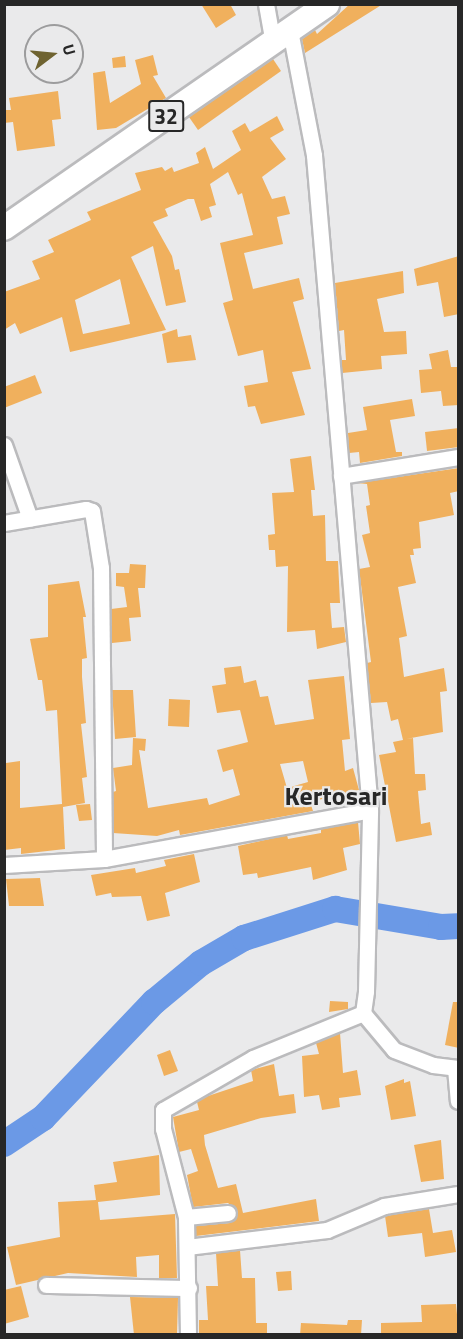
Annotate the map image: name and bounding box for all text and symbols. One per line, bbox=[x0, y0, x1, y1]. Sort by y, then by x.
north arrow bbox=[24, 24, 84, 84]
text: U bbox=[56, 41, 82, 58]
road number: 32 bbox=[148, 98, 184, 134]
district label: Kertosari bbox=[284, 780, 388, 812]

